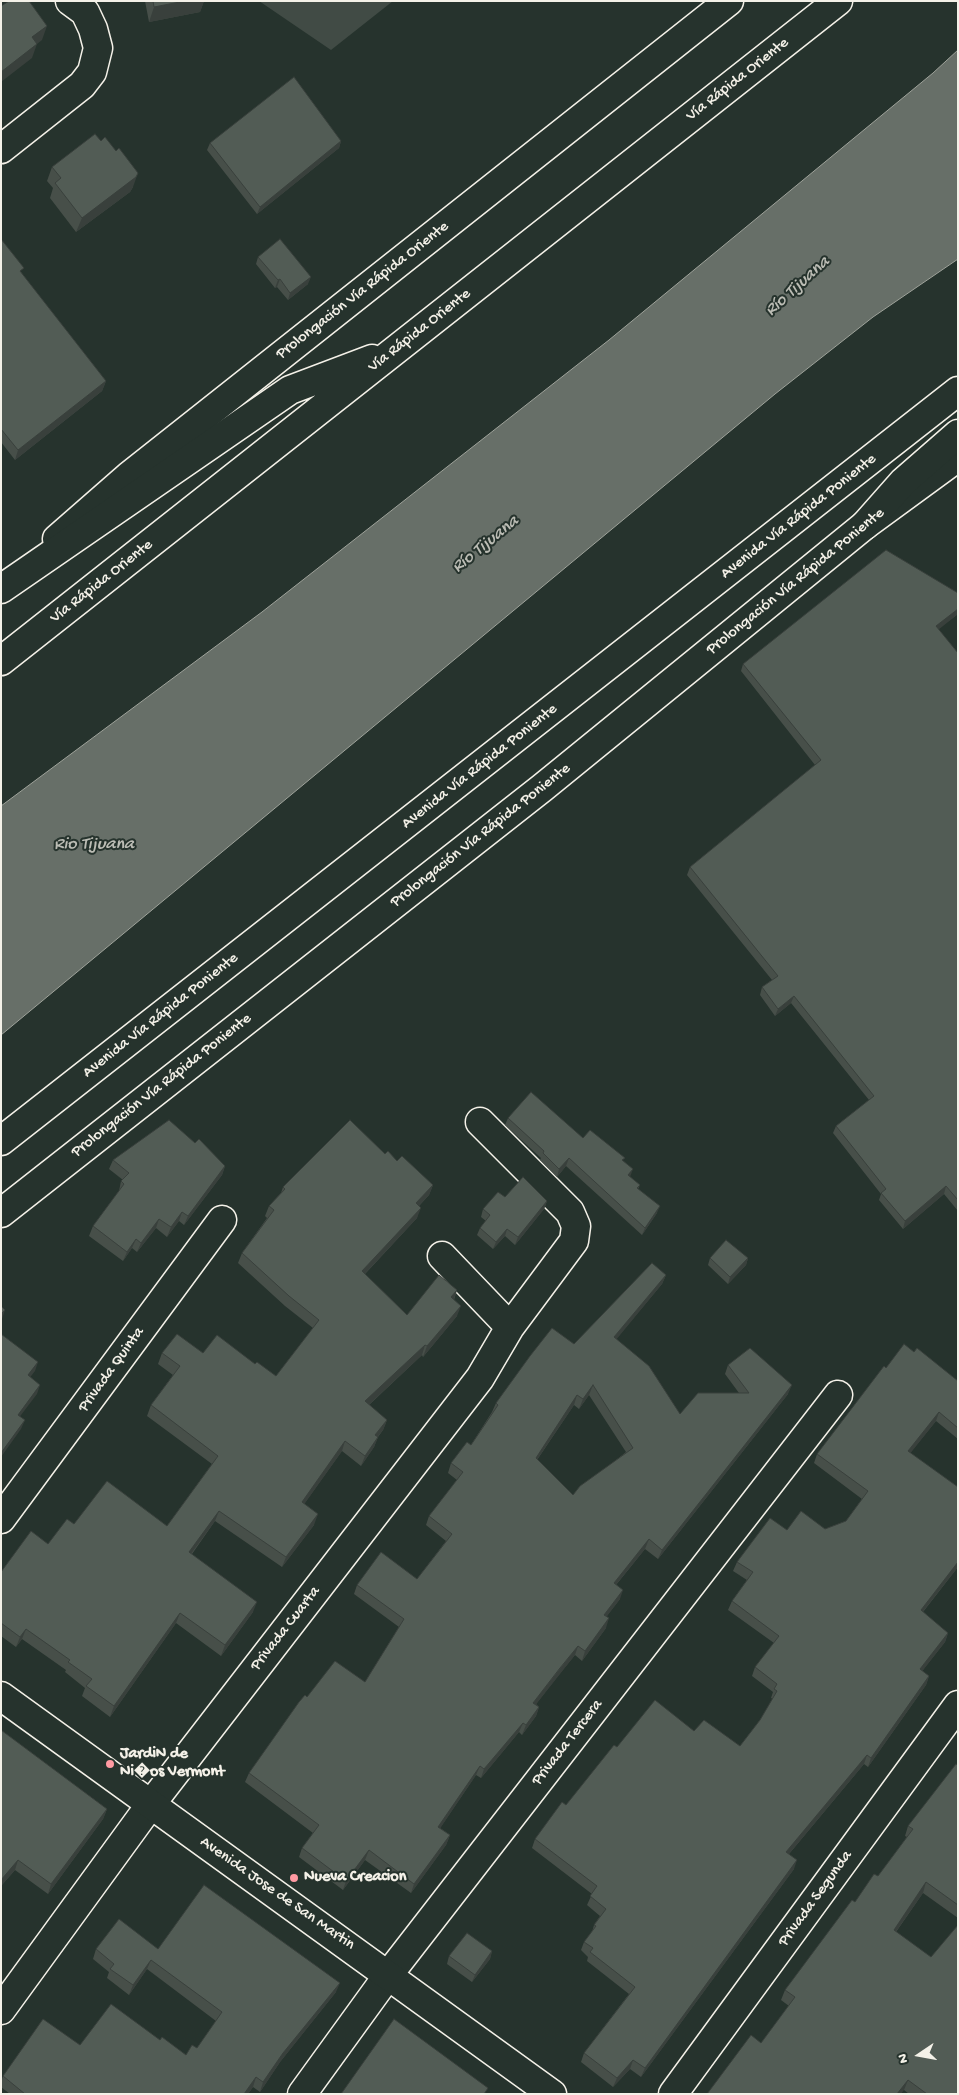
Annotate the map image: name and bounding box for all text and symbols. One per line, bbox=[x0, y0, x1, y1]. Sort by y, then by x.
street label: Vía Rápida Oriente bbox=[683, 34, 793, 126]
street label: Prolongación Vía Rápida Oriente bbox=[273, 218, 453, 364]
water label: Río Tijuana bbox=[761, 252, 835, 322]
street label: Vía Rápida Oriente bbox=[365, 285, 475, 377]
street label: Avenida Vía Rápida Poniente bbox=[717, 450, 881, 584]
street label: Prolongación Vía Rápida Poniente bbox=[703, 504, 889, 660]
water label: Río Tijuana bbox=[448, 511, 524, 579]
street label: Vía Rápida Oriente bbox=[47, 536, 157, 628]
street label: Avenida Vía Rápida Poniente bbox=[398, 700, 562, 834]
street label: Prolongación Vía Rápida Poniente bbox=[387, 760, 575, 912]
water label: Rio Tijuana bbox=[54, 834, 134, 856]
street label: Avenida Vía Rápida Poniente bbox=[79, 949, 243, 1083]
street label: Prolongación Vía Rápida Poniente bbox=[68, 1010, 256, 1162]
street label: Privada Quinta bbox=[75, 1324, 149, 1416]
street label: Privada Cuarta bbox=[247, 1583, 325, 1675]
street label: Privada Tercera bbox=[528, 1696, 608, 1790]
place label: JardiN de Ni�os Vermont bbox=[120, 1745, 225, 1783]
marker: JardiN de Ni�os Vermont bbox=[104, 1758, 116, 1770]
street label: Avenida Jose de San Martin bbox=[196, 1833, 358, 1955]
street label: Privada Segunda bbox=[775, 1847, 857, 1951]
place label: Nueva Creacion bbox=[304, 1868, 406, 1888]
marker: Nueva Creacion bbox=[288, 1872, 300, 1884]
north arrow bbox=[894, 2030, 944, 2080]
text: N bbox=[895, 2052, 913, 2064]

